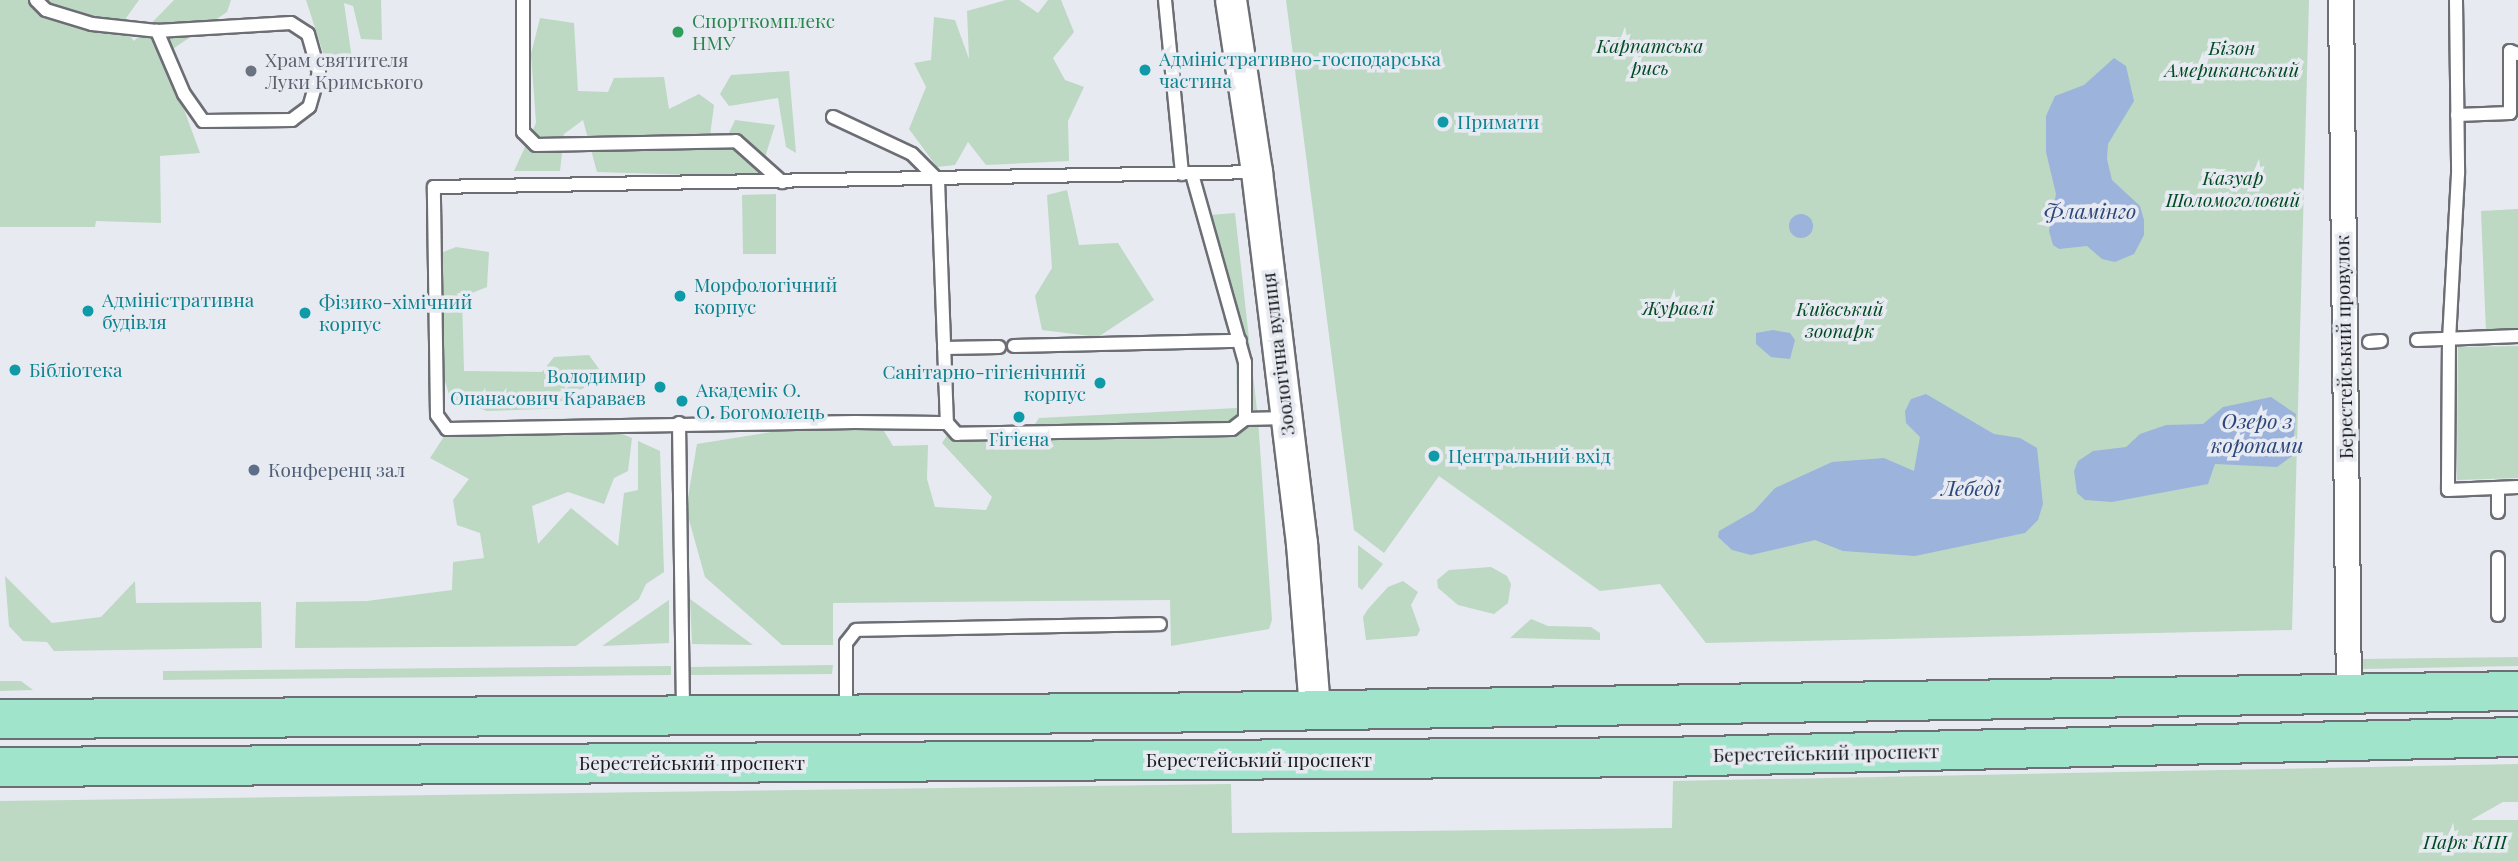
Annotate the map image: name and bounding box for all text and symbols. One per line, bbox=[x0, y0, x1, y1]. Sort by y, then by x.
place label: Спорткомплекс НМУ bbox=[692, 10, 835, 54]
marker: Спорткомплекс НМУ bbox=[670, 24, 686, 40]
park label: Карпатська рись bbox=[1597, 35, 1703, 79]
park label: Бізон Американський bbox=[2165, 37, 2299, 81]
place label: Адміністративно-господарська частина bbox=[1159, 48, 1441, 92]
place label: Храм святителя Луки Кримського bbox=[265, 49, 423, 93]
marker: Адміністративно-господарська частина bbox=[1137, 62, 1153, 78]
marker: Храм святителя Луки Кримського bbox=[243, 63, 259, 79]
place label: Примати bbox=[1457, 111, 1539, 133]
marker: Примати bbox=[1435, 114, 1451, 130]
park label: Казуар Шоломоголовий bbox=[2166, 167, 2300, 211]
water label: Фламінго bbox=[2044, 197, 2136, 223]
street label: Берестейський провулок bbox=[2331, 235, 2357, 459]
street label: Зоологічна вулиця bbox=[1257, 271, 1299, 437]
place label: Морфологічний корпус bbox=[694, 274, 837, 318]
marker: Морфологічний корпус bbox=[672, 288, 688, 304]
place label: Адміністративна будівля bbox=[102, 289, 254, 333]
place label: Фізико-хімічний корпус bbox=[319, 291, 472, 335]
park label: Журавлі bbox=[1642, 297, 1714, 319]
park label: Київський зоопарк bbox=[1796, 298, 1884, 342]
marker: Адміністративна будівля bbox=[80, 303, 96, 319]
marker: Фізико-хімічний корпус bbox=[297, 305, 313, 321]
place label: Бібліотека bbox=[29, 359, 122, 381]
place label: Санітарно-гігієнічний корпус bbox=[882, 361, 1086, 405]
marker: Бібліотека bbox=[7, 362, 23, 378]
place label: Володимир Опанасович Караваєв bbox=[450, 365, 646, 409]
marker: Санітарно-гігієнічний корпус bbox=[1092, 375, 1108, 391]
marker: Володимир Опанасович Караваєв bbox=[652, 379, 668, 395]
place label: Академік О. О. Богомолець bbox=[696, 379, 825, 423]
marker: Академік О. О. Богомолець bbox=[674, 393, 690, 409]
water label: Озеро з коропами bbox=[2211, 407, 2303, 457]
marker: Гігієна bbox=[1011, 409, 1027, 425]
place label: Гігієна bbox=[989, 428, 1049, 450]
place label: Центральний вхід bbox=[1448, 445, 1611, 467]
marker: Центральний вхід bbox=[1426, 448, 1442, 464]
place label: Конференц зал bbox=[268, 459, 405, 481]
marker: Конференц зал bbox=[246, 462, 262, 478]
water label: Лебеді bbox=[1942, 474, 2000, 500]
street label: Берестейський проспект bbox=[1713, 740, 1939, 766]
street label: Берестейський проспект bbox=[1146, 749, 1372, 771]
street label: Берестейський проспект bbox=[579, 752, 805, 774]
park label: Парк КПІ bbox=[2423, 831, 2507, 853]

